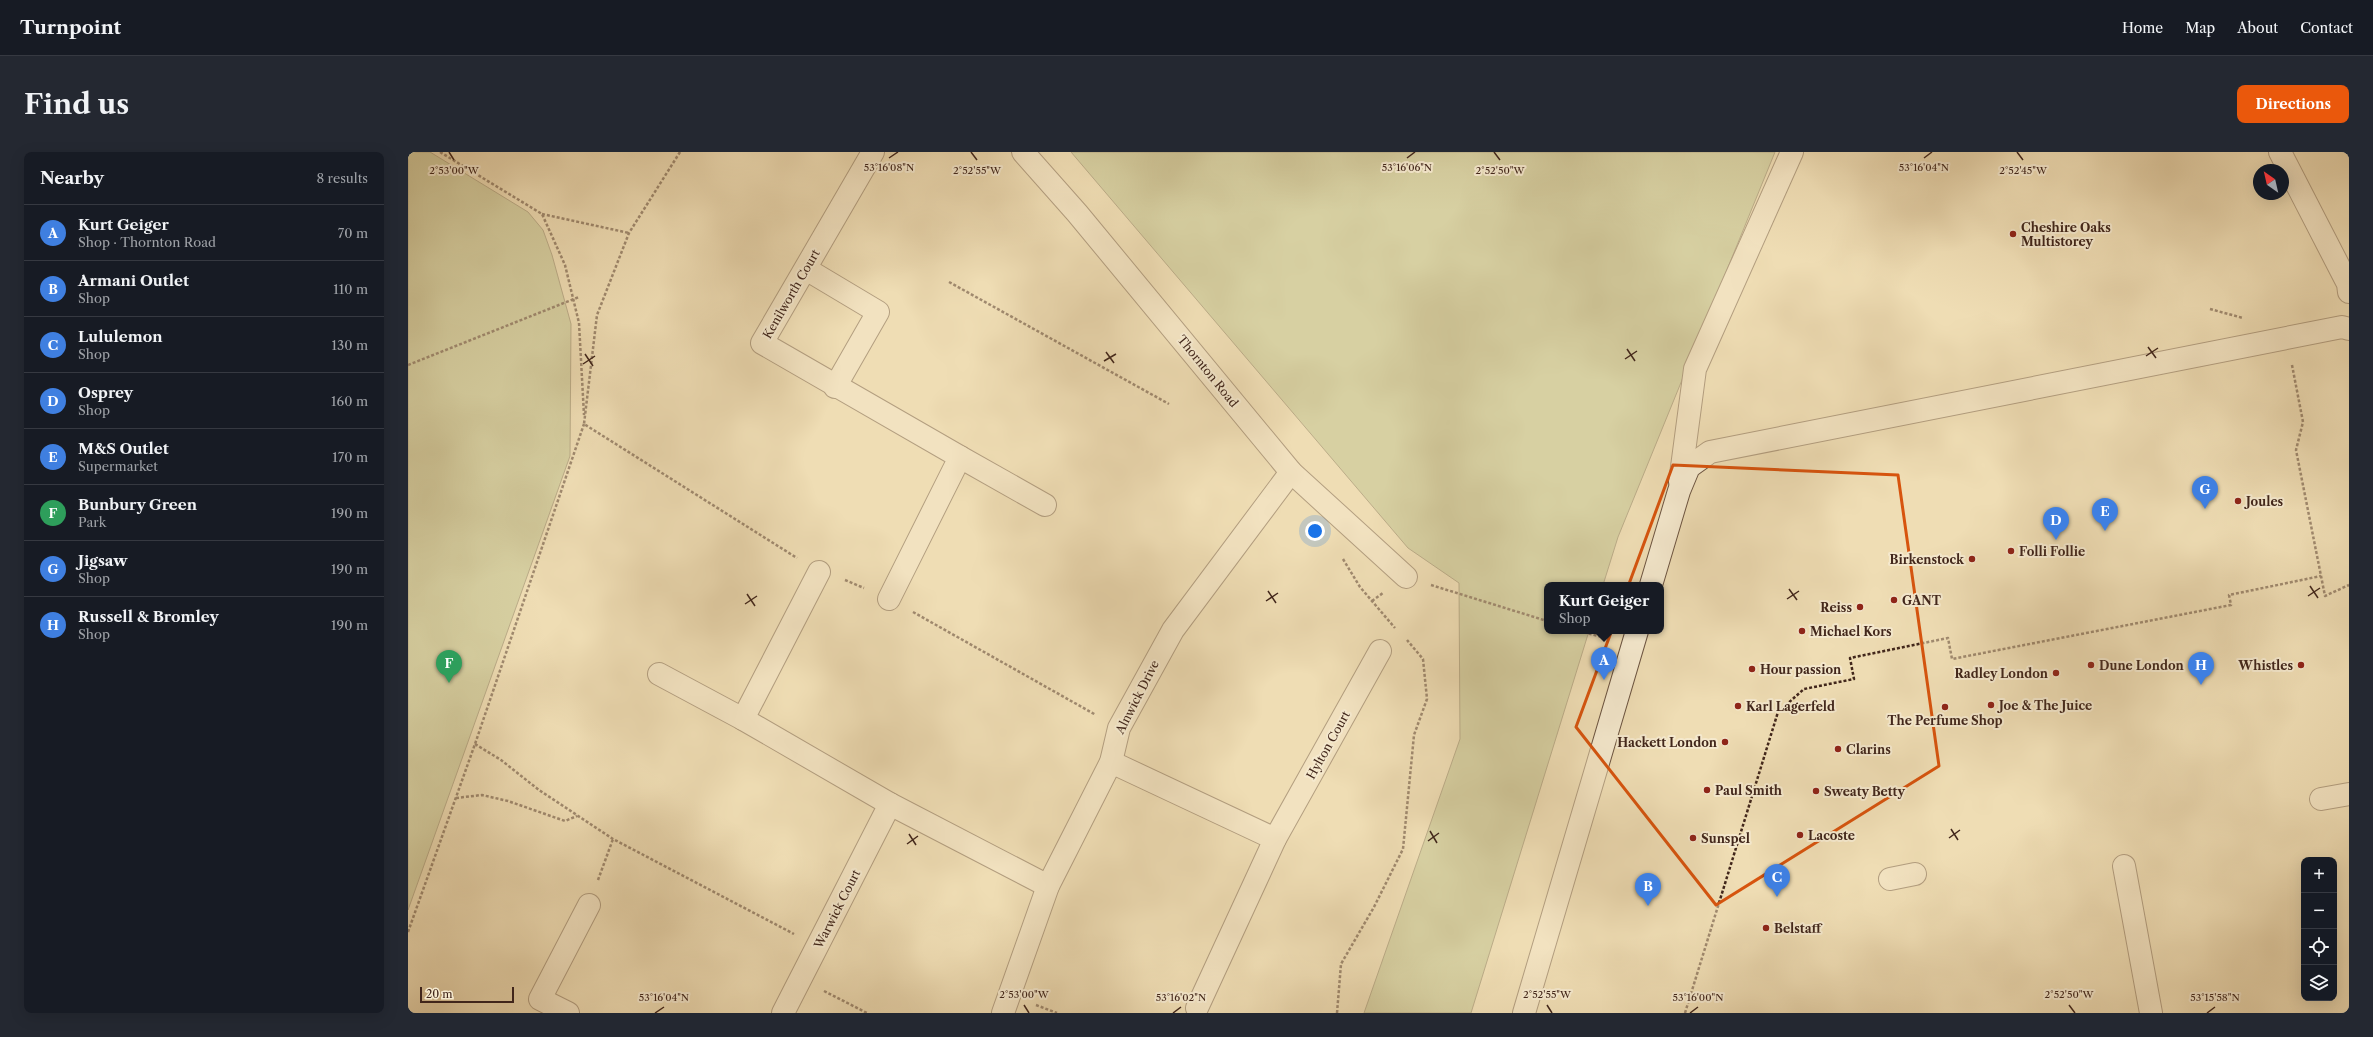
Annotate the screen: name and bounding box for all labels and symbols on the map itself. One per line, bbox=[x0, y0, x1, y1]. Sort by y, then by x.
text: 53°16'08"N bbox=[864, 161, 914, 174]
text: 53°16'06"N bbox=[1382, 161, 1432, 174]
text: 53°16'04"N bbox=[1899, 161, 1949, 174]
text: 2°53'00"W bbox=[429, 164, 480, 177]
text: 2°52'55"W bbox=[953, 164, 1002, 177]
text: 2°52'50"W bbox=[1476, 164, 1525, 177]
text: 2°52'45"W bbox=[1999, 164, 2048, 177]
north arrow bbox=[2253, 164, 2289, 200]
place label: Cheshire Oaks Multistorey bbox=[2021, 220, 2111, 249]
marker: Cheshire Oaks Multistorey bbox=[2008, 229, 2018, 239]
street label: Kenilworth Court bbox=[759, 246, 823, 341]
street label: Thornton Road bbox=[1174, 332, 1242, 411]
pin: G bbox=[2192, 476, 2218, 509]
place label: Joules bbox=[2244, 494, 2284, 509]
marker: Joules bbox=[2233, 496, 2243, 506]
pin: E bbox=[2092, 498, 2118, 531]
pin: D bbox=[2043, 507, 2069, 540]
your location bbox=[1305, 521, 1325, 541]
place label: Folli Follie bbox=[2019, 544, 2085, 559]
marker: Folli Follie bbox=[2006, 546, 2016, 556]
place label: Birkenstock bbox=[1890, 552, 1965, 567]
marker: Birkenstock bbox=[1967, 554, 1977, 564]
place label: GANT bbox=[1902, 593, 1942, 608]
marker: GANT bbox=[1889, 595, 1899, 605]
place label: Reiss bbox=[1820, 600, 1852, 615]
marker: Reiss bbox=[1855, 602, 1865, 612]
place label: Michael Kors bbox=[1810, 624, 1892, 639]
marker: Michael Kors bbox=[1797, 626, 1807, 636]
pin: A bbox=[1591, 647, 1617, 680]
pin: F bbox=[436, 650, 462, 683]
pin: H bbox=[2188, 652, 2214, 685]
street label: Alnwick Drive bbox=[1112, 657, 1162, 737]
place label: Dune London bbox=[2099, 658, 2185, 673]
place label: Whistles bbox=[2237, 658, 2293, 673]
marker: Dune London bbox=[2086, 660, 2096, 670]
marker: Whistles bbox=[2296, 660, 2306, 670]
place label: Hour passion bbox=[1760, 662, 1842, 677]
marker: Hour passion bbox=[1747, 664, 1757, 674]
place label: Radley London bbox=[1955, 666, 2049, 681]
marker: Radley London bbox=[2051, 668, 2061, 678]
place label: Joe & The Juice bbox=[1997, 698, 2092, 713]
place label: Karl Lagerfeld bbox=[1746, 699, 1835, 714]
marker: Joe & The Juice bbox=[1986, 700, 1996, 710]
marker: Karl Lagerfeld bbox=[1733, 701, 1743, 711]
marker: The Perfume Shop bbox=[1940, 702, 1950, 712]
street label: Hylton Court bbox=[1303, 708, 1353, 782]
place label: The Perfume Shop bbox=[1887, 713, 2003, 728]
place label: Hackett London bbox=[1617, 735, 1718, 750]
marker: Hackett London bbox=[1720, 737, 1730, 747]
place label: Clarins bbox=[1846, 742, 1891, 757]
marker: Clarins bbox=[1833, 744, 1843, 754]
place label: Paul Smith bbox=[1715, 783, 1783, 798]
place label: Sweaty Betty bbox=[1824, 784, 1905, 799]
marker: Paul Smith bbox=[1702, 785, 1712, 795]
marker: Sweaty Betty bbox=[1811, 786, 1821, 796]
place label: Lacoste bbox=[1808, 828, 1855, 843]
marker: Lacoste bbox=[1795, 830, 1805, 840]
place label: Sunspel bbox=[1701, 831, 1750, 846]
marker: Sunspel bbox=[1688, 833, 1698, 843]
pin: C bbox=[1764, 864, 1790, 897]
street label: Warwick Court bbox=[810, 866, 864, 952]
pin: B bbox=[1635, 873, 1661, 906]
place label: Belstaff bbox=[1774, 921, 1823, 936]
marker: Belstaff bbox=[1761, 923, 1771, 933]
scale bar bbox=[420, 985, 514, 1004]
text: 2°53'00"W bbox=[999, 988, 1050, 1001]
text: 2°52'55"W bbox=[1523, 988, 1572, 1001]
text: 2°52'50"W bbox=[2045, 988, 2094, 1001]
text: 53°16'04"N bbox=[639, 991, 689, 1004]
text: 53°16'02"N bbox=[1156, 991, 1206, 1004]
text: 53°16'00"N bbox=[1673, 991, 1723, 1004]
text: 53°15'58"N bbox=[2190, 991, 2240, 1004]

